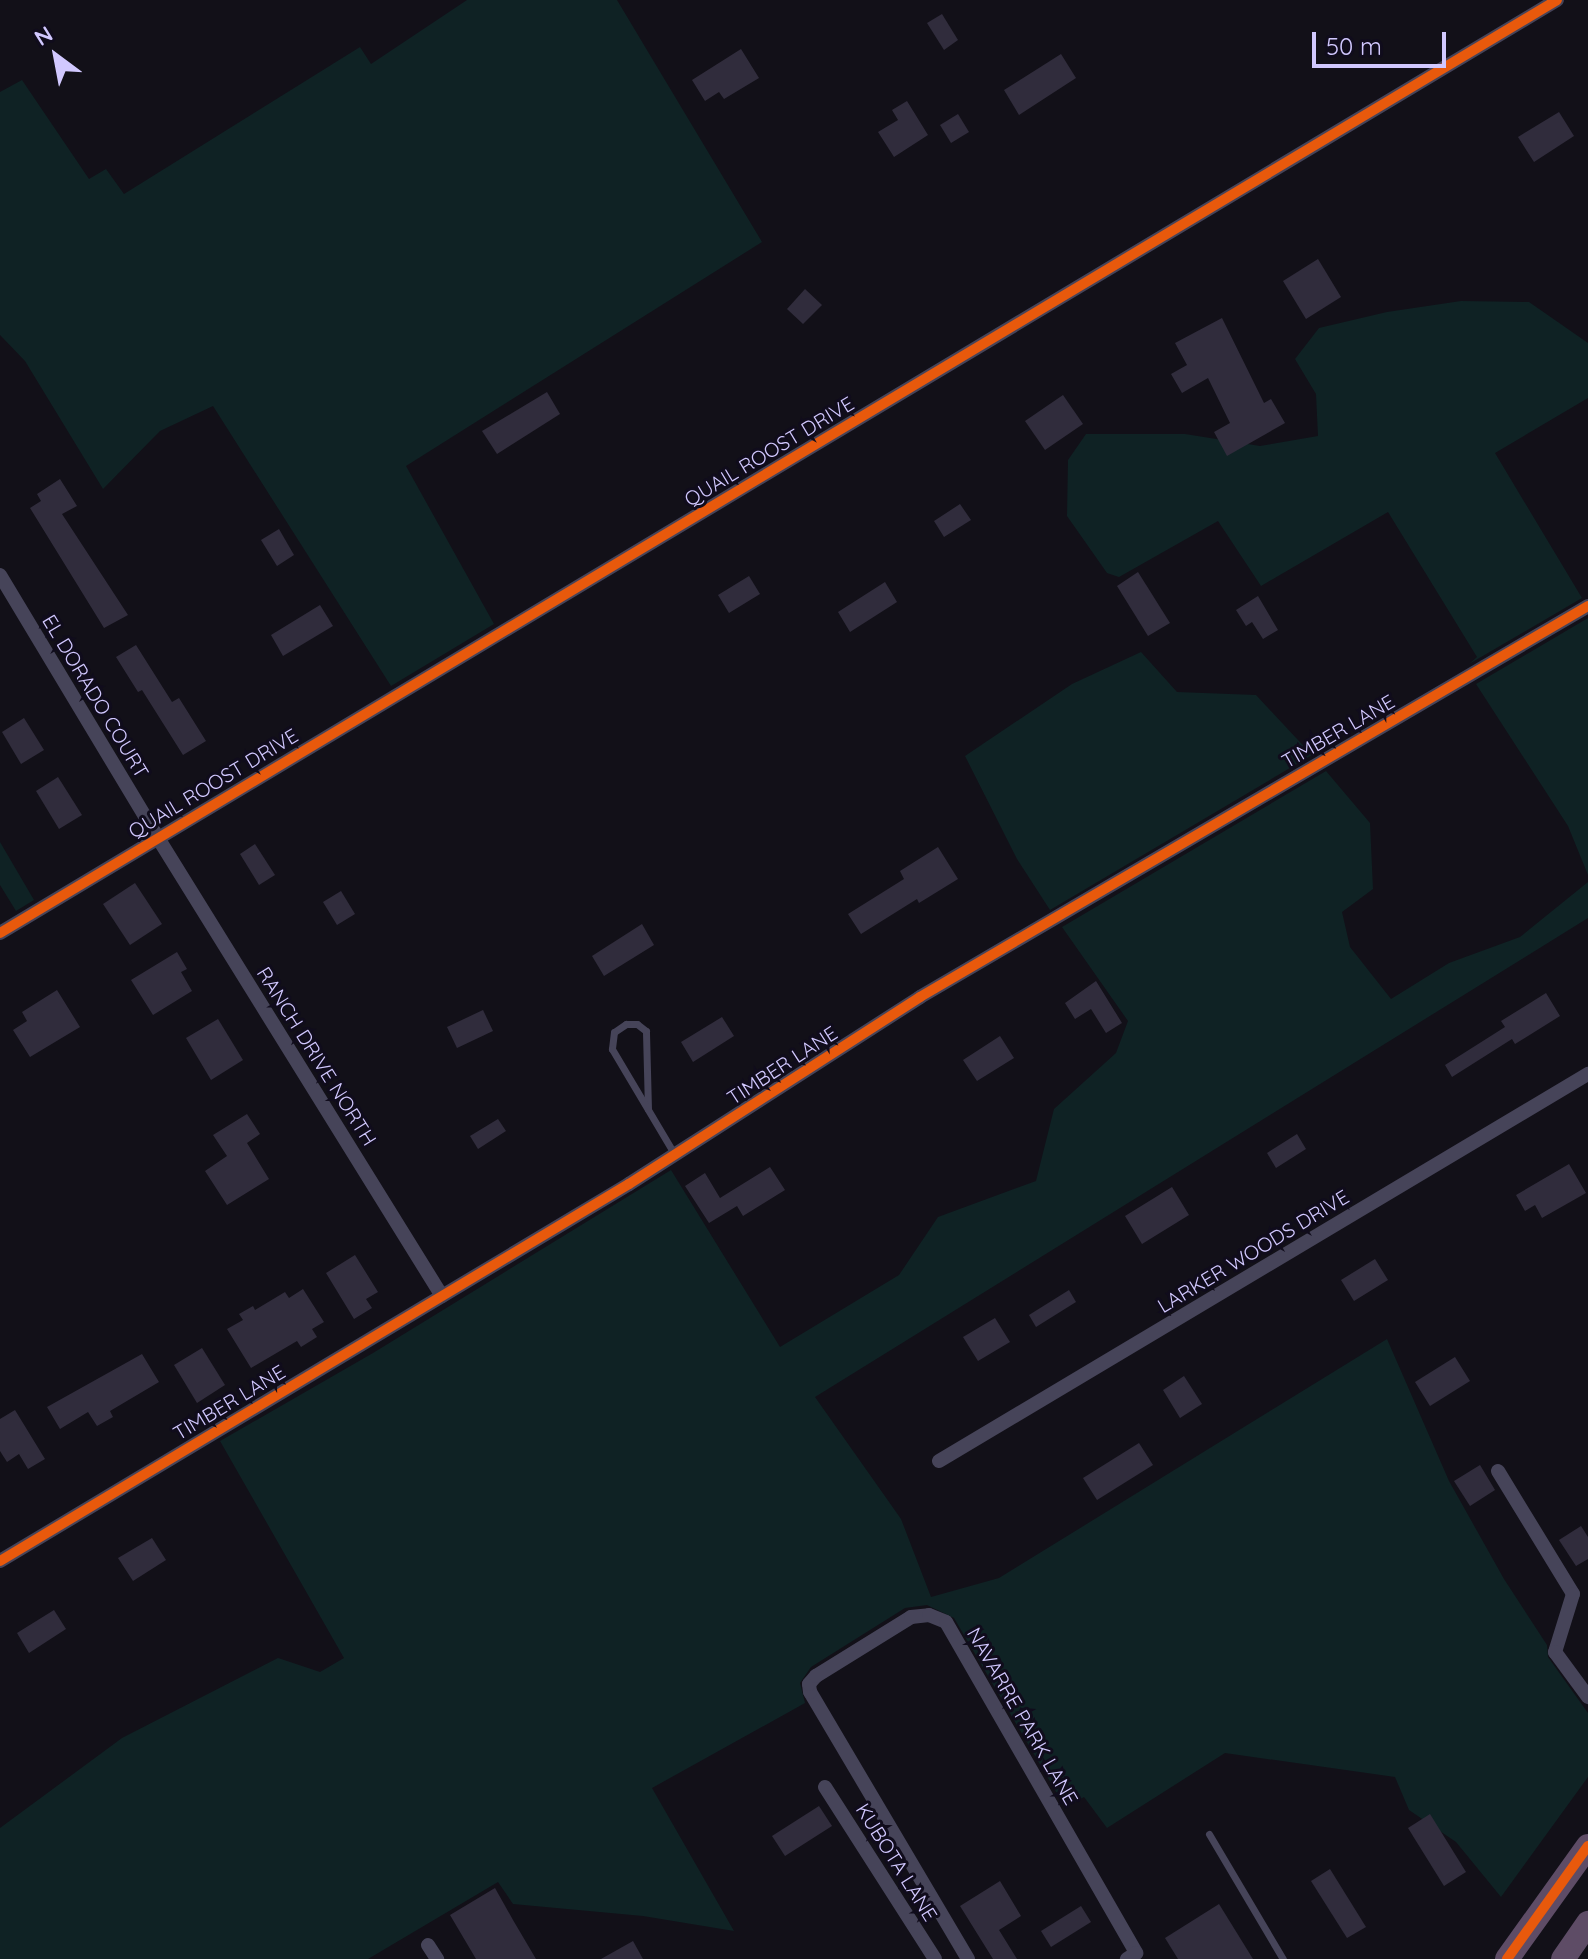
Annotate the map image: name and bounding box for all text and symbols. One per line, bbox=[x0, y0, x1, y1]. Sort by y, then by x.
north arrow bbox=[16, 16, 96, 96]
scale bar bbox=[1316, 16, 1450, 66]
text: N bbox=[29, 19, 58, 52]
text: 50 m bbox=[1326, 31, 1382, 61]
street label: QUAIL ROOST DRIVE bbox=[680, 391, 858, 511]
street label: EL DORADO COURT bbox=[38, 610, 154, 782]
street label: TIMBER LANE bbox=[1277, 689, 1399, 773]
street label: QUAIL ROOST DRIVE bbox=[124, 723, 302, 843]
street label: RANCH DRIVE NORTH bbox=[252, 962, 382, 1150]
street label: TIMBER LANE bbox=[722, 1021, 842, 1109]
street label: LARKER WOODS DRIVE bbox=[1153, 1184, 1353, 1318]
street label: TIMBER LANE bbox=[169, 1359, 289, 1445]
street label: NAVARRE PARK LANE bbox=[962, 1623, 1084, 1809]
street label: KUBOTA LANE bbox=[851, 1799, 943, 1925]

